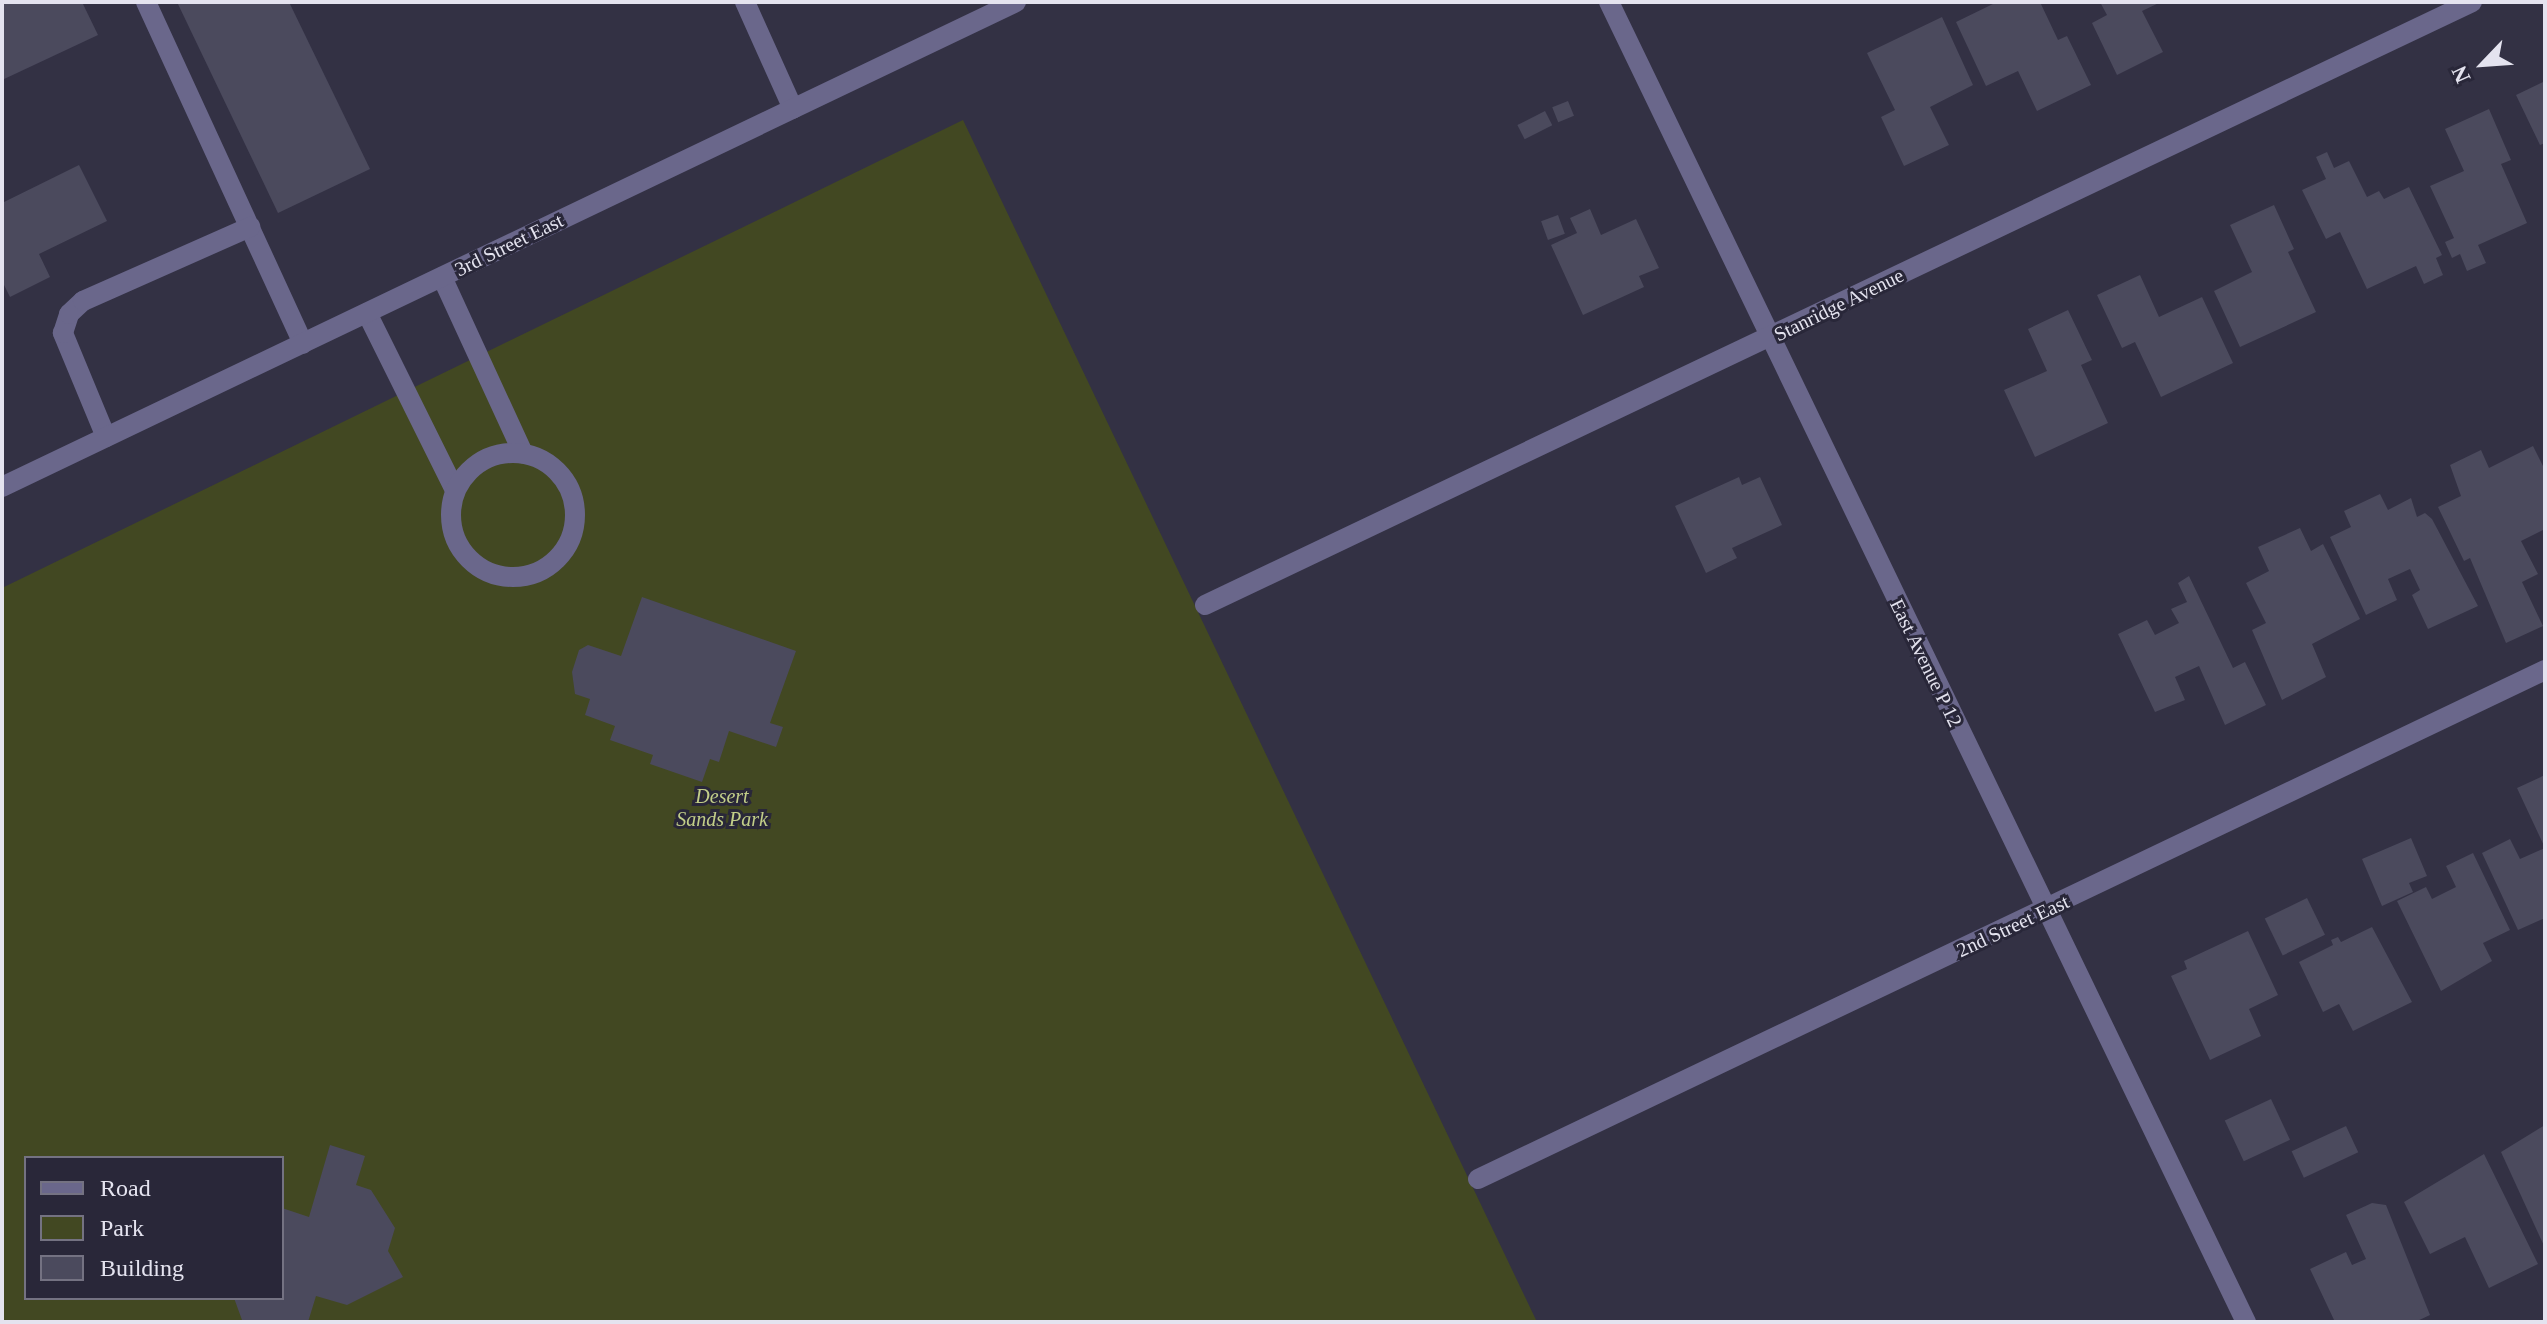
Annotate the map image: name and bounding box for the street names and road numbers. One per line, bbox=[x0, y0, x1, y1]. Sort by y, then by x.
street label: 3rd Street East bbox=[451, 208, 567, 282]
street label: Stanridge Avenue bbox=[1770, 263, 1908, 347]
street label: East Avenue P 12 bbox=[1884, 594, 1968, 732]
street label: 2nd Street East bbox=[1953, 890, 2073, 962]

